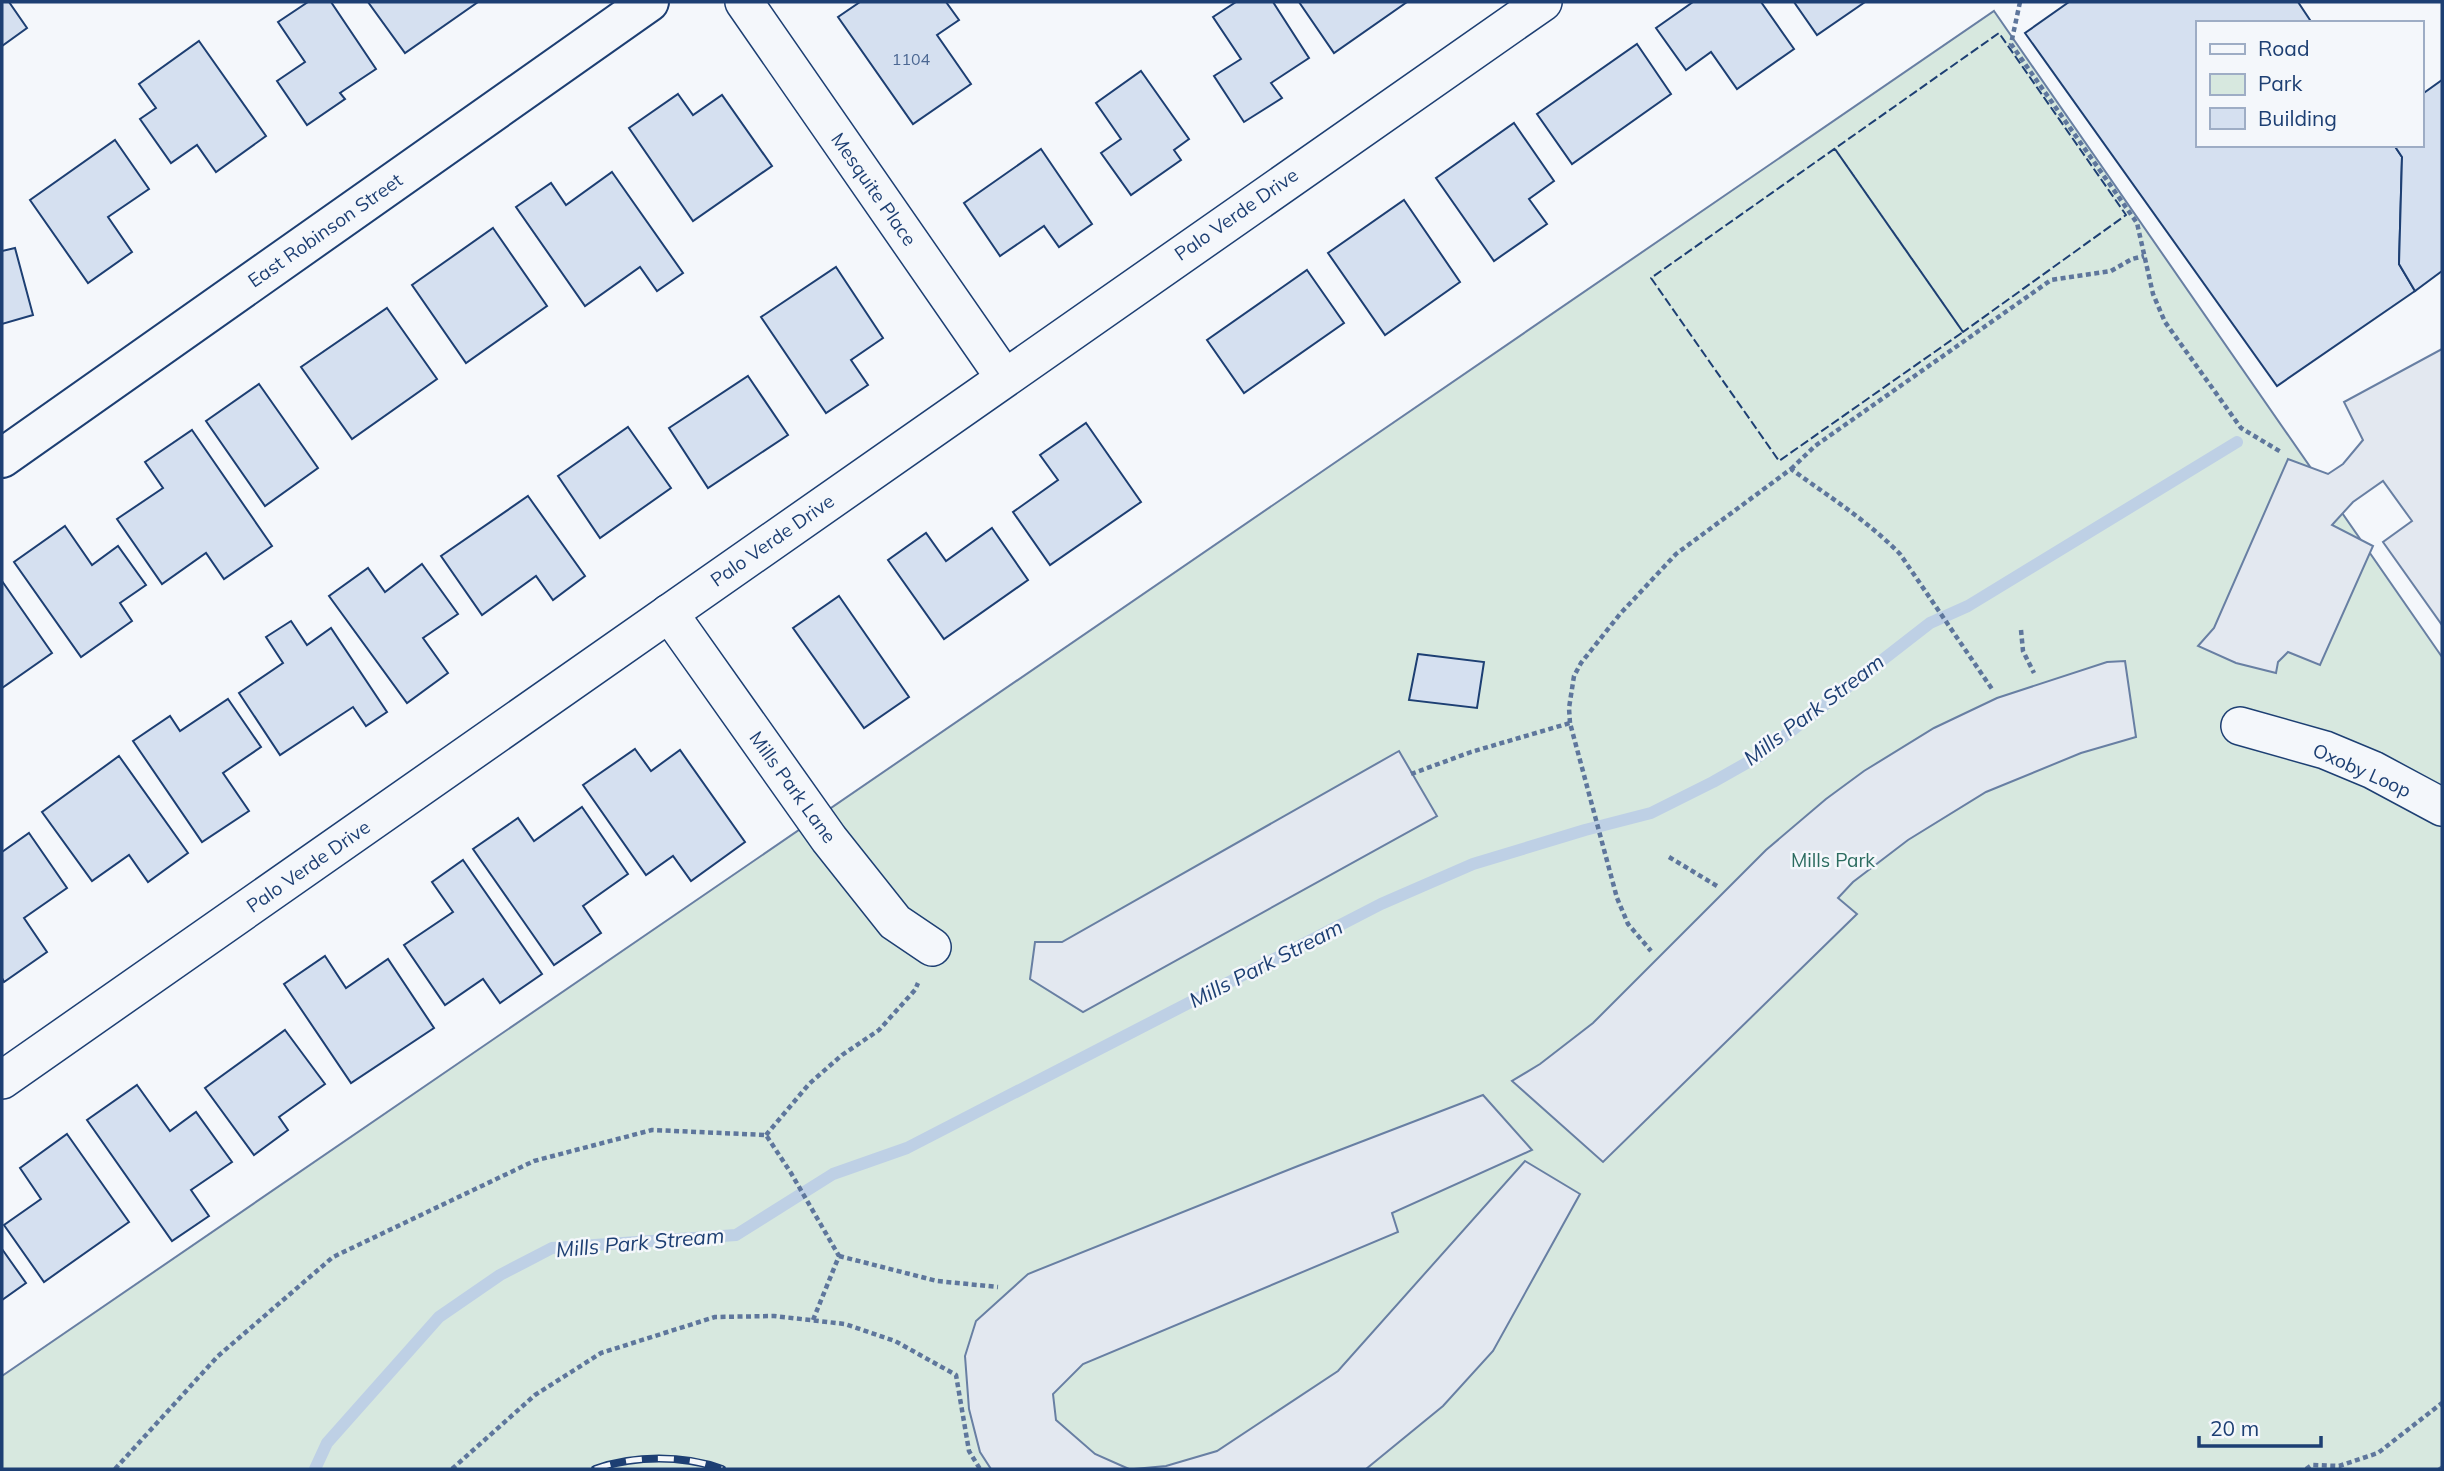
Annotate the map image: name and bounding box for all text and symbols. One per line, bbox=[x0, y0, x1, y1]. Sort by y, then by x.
legend bbox=[2196, 21, 2423, 147]
text: Road bbox=[2258, 35, 2309, 61]
house number: 1104 bbox=[892, 49, 931, 69]
text: Park bbox=[2258, 70, 2302, 96]
text: Building bbox=[2258, 105, 2337, 131]
street label: Mesquite Place bbox=[826, 128, 922, 250]
street label: Palo Verde Drive bbox=[1170, 162, 1302, 266]
street label: East Robinson Street bbox=[243, 167, 407, 292]
street label: Palo Verde Drive bbox=[706, 488, 838, 592]
water label: Mills Park Stream bbox=[1738, 648, 1889, 770]
street label: Mills Park Lane bbox=[744, 726, 842, 848]
street label: Oxoby Loop bbox=[2309, 738, 2415, 802]
street label: Palo Verde Drive bbox=[242, 814, 374, 918]
park label: Mills Park bbox=[1791, 848, 1875, 872]
water label: Mills Park Stream bbox=[1184, 913, 1347, 1013]
water label: Mills Park Stream bbox=[555, 1222, 725, 1262]
scale bar bbox=[2199, 1404, 2322, 1448]
text: 20 m bbox=[2210, 1415, 2259, 1441]

